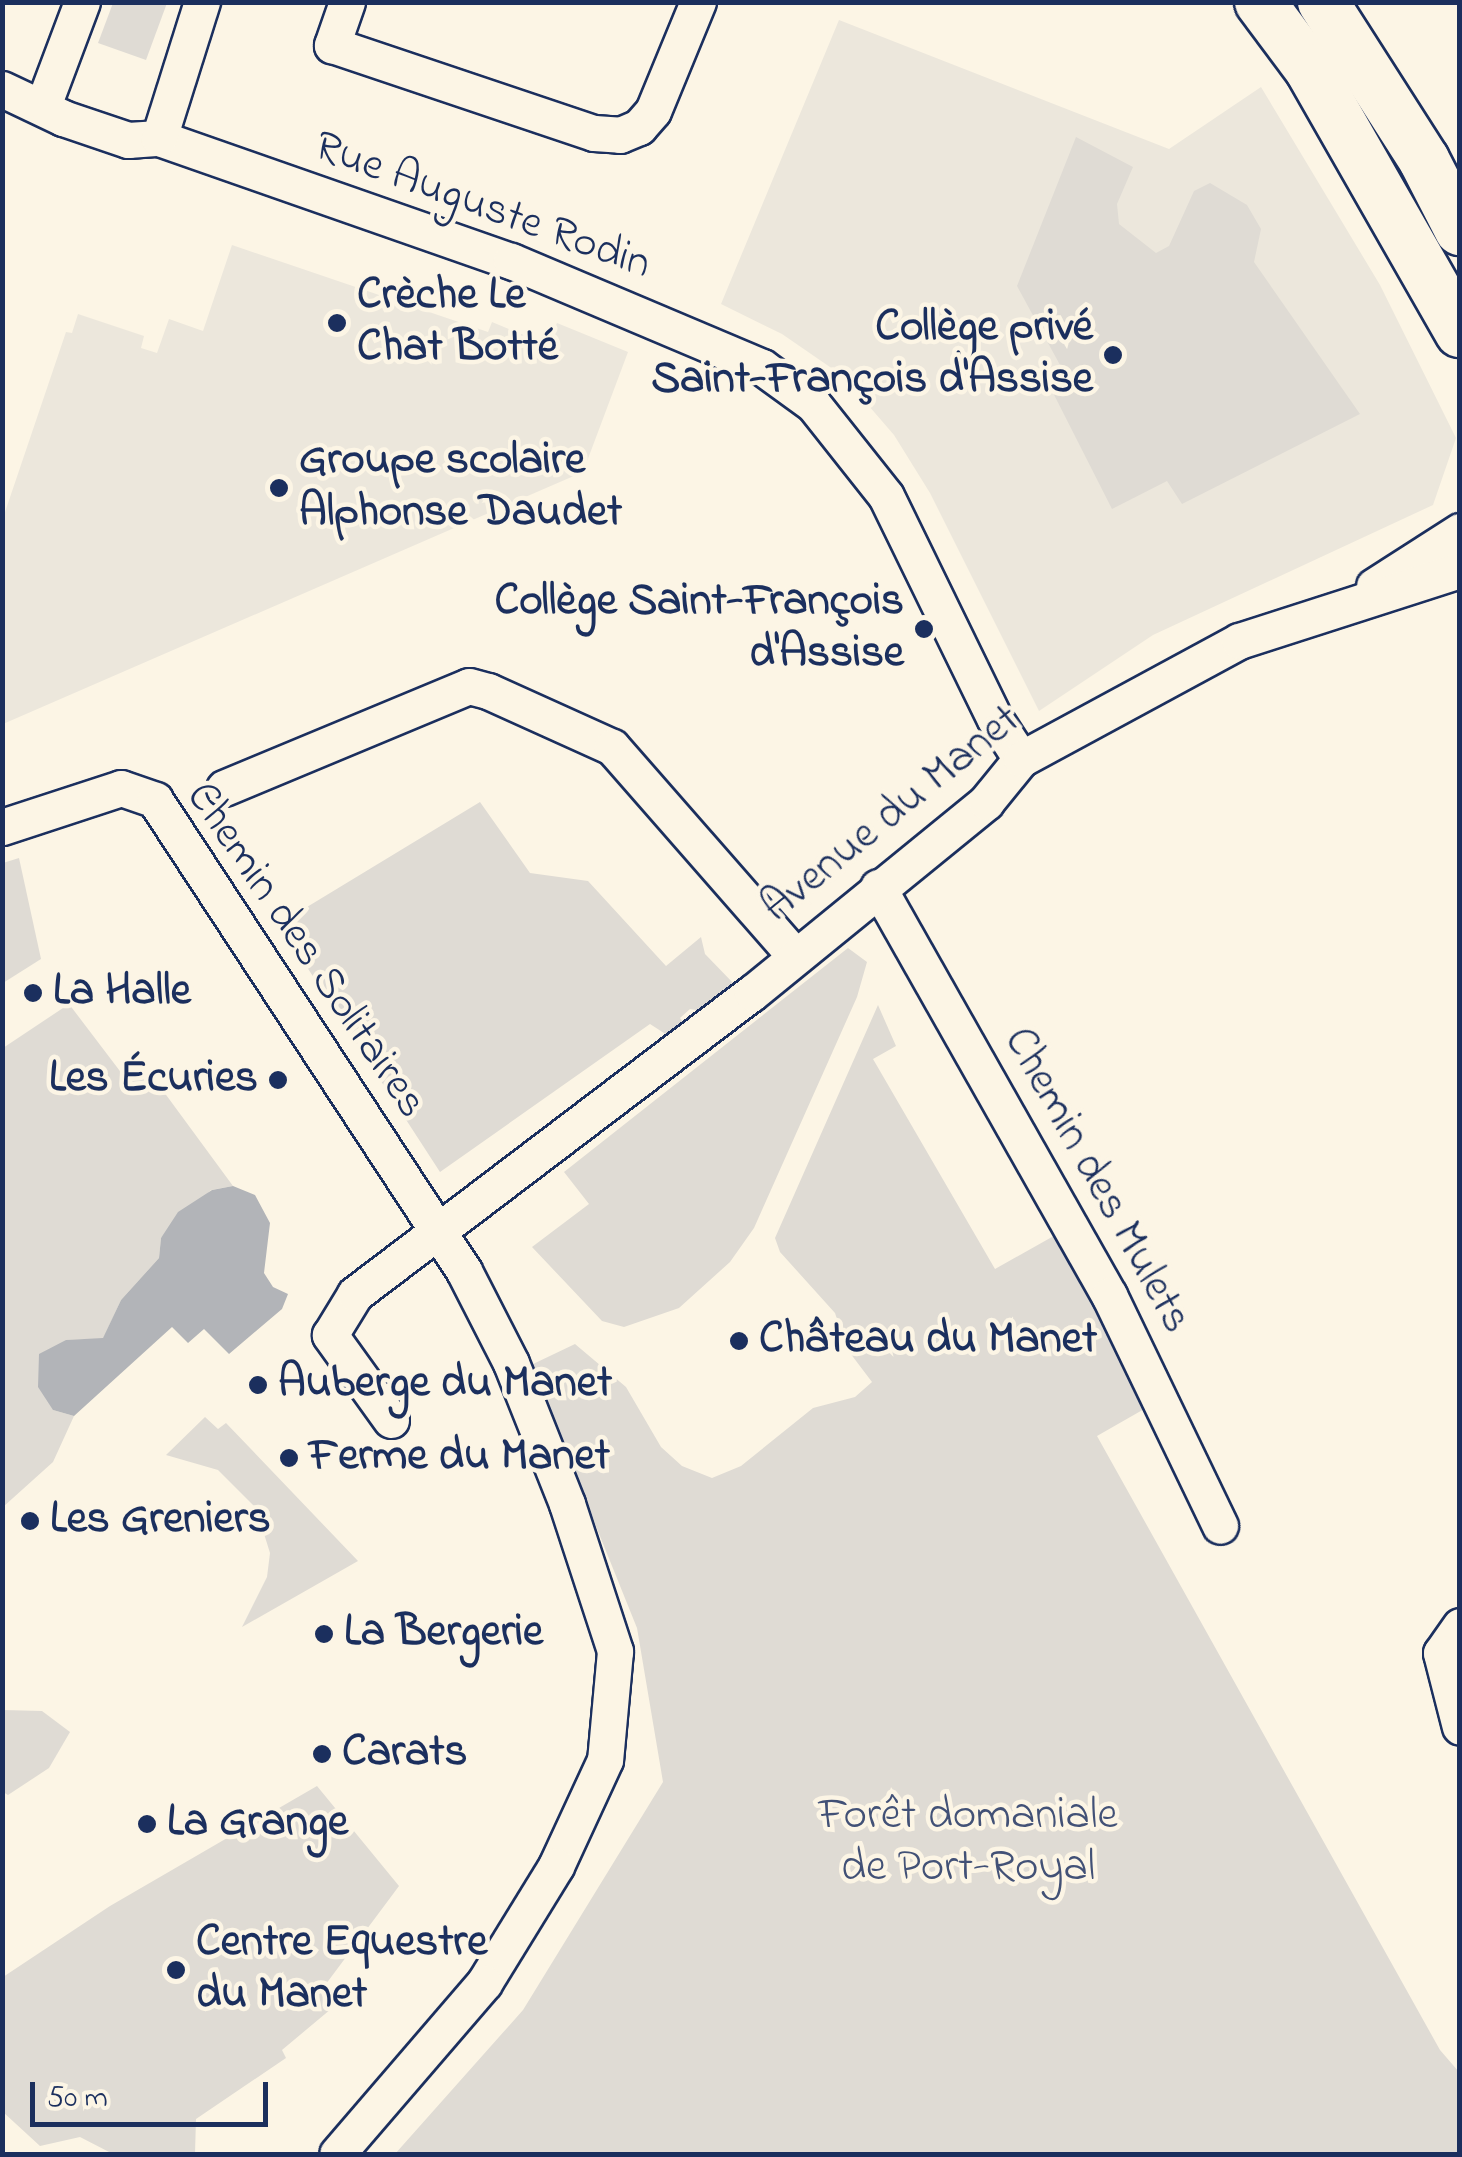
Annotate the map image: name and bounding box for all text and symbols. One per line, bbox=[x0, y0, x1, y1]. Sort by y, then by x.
street label: Rue Auguste Rodin bbox=[306, 121, 658, 293]
place label: Crèche Le Chat Botté bbox=[357, 270, 558, 376]
place label: Collège privé Saint-François d'Assise bbox=[651, 302, 1093, 408]
marker: Crèche Le Chat Botté bbox=[326, 312, 348, 334]
marker: Collège privé Saint-François d'Assise bbox=[1102, 344, 1124, 366]
place label: Groupe scolaire Alphonse Daudet bbox=[299, 435, 622, 541]
marker: Groupe scolaire Alphonse Daudet bbox=[268, 477, 290, 499]
place label: Collège Saint-François d'Assise bbox=[494, 576, 904, 682]
marker: Collège Saint-François d'Assise bbox=[913, 618, 935, 640]
street label: Avenue du Manet bbox=[752, 694, 1032, 936]
street label: Chemin des Solitaires bbox=[173, 773, 437, 1129]
place label: La Halle bbox=[53, 966, 191, 1020]
marker: La Halle bbox=[22, 982, 44, 1004]
street label: Chemin des Mulets bbox=[990, 1019, 1202, 1343]
place label: Les Écuries bbox=[49, 1053, 258, 1107]
marker: Les Écuries bbox=[267, 1069, 289, 1091]
place label: Château du Manet bbox=[759, 1314, 1097, 1368]
marker: Château du Manet bbox=[728, 1330, 750, 1352]
place label: Auberge du Manet bbox=[278, 1358, 612, 1412]
marker: Auberge du Manet bbox=[247, 1374, 269, 1396]
place label: Ferme du Manet bbox=[309, 1431, 610, 1485]
marker: Ferme du Manet bbox=[278, 1447, 300, 1469]
place label: Les Greniers bbox=[50, 1494, 271, 1548]
marker: Les Greniers bbox=[19, 1510, 41, 1532]
place label: La Bergerie bbox=[344, 1607, 543, 1661]
marker: La Bergerie bbox=[313, 1623, 335, 1645]
place label: Carats bbox=[342, 1727, 467, 1781]
marker: Carats bbox=[311, 1743, 333, 1765]
park label: Forêt domaniale de Port-Royal bbox=[818, 1790, 1118, 1896]
place label: La Grange bbox=[167, 1797, 348, 1851]
marker: La Grange bbox=[136, 1813, 158, 1835]
place label: Centre Equestre du Manet bbox=[196, 1917, 487, 2023]
marker: Centre Equestre du Manet bbox=[165, 1959, 187, 1981]
scale bar bbox=[35, 2062, 272, 2124]
text: 50 m bbox=[47, 2077, 108, 2121]

